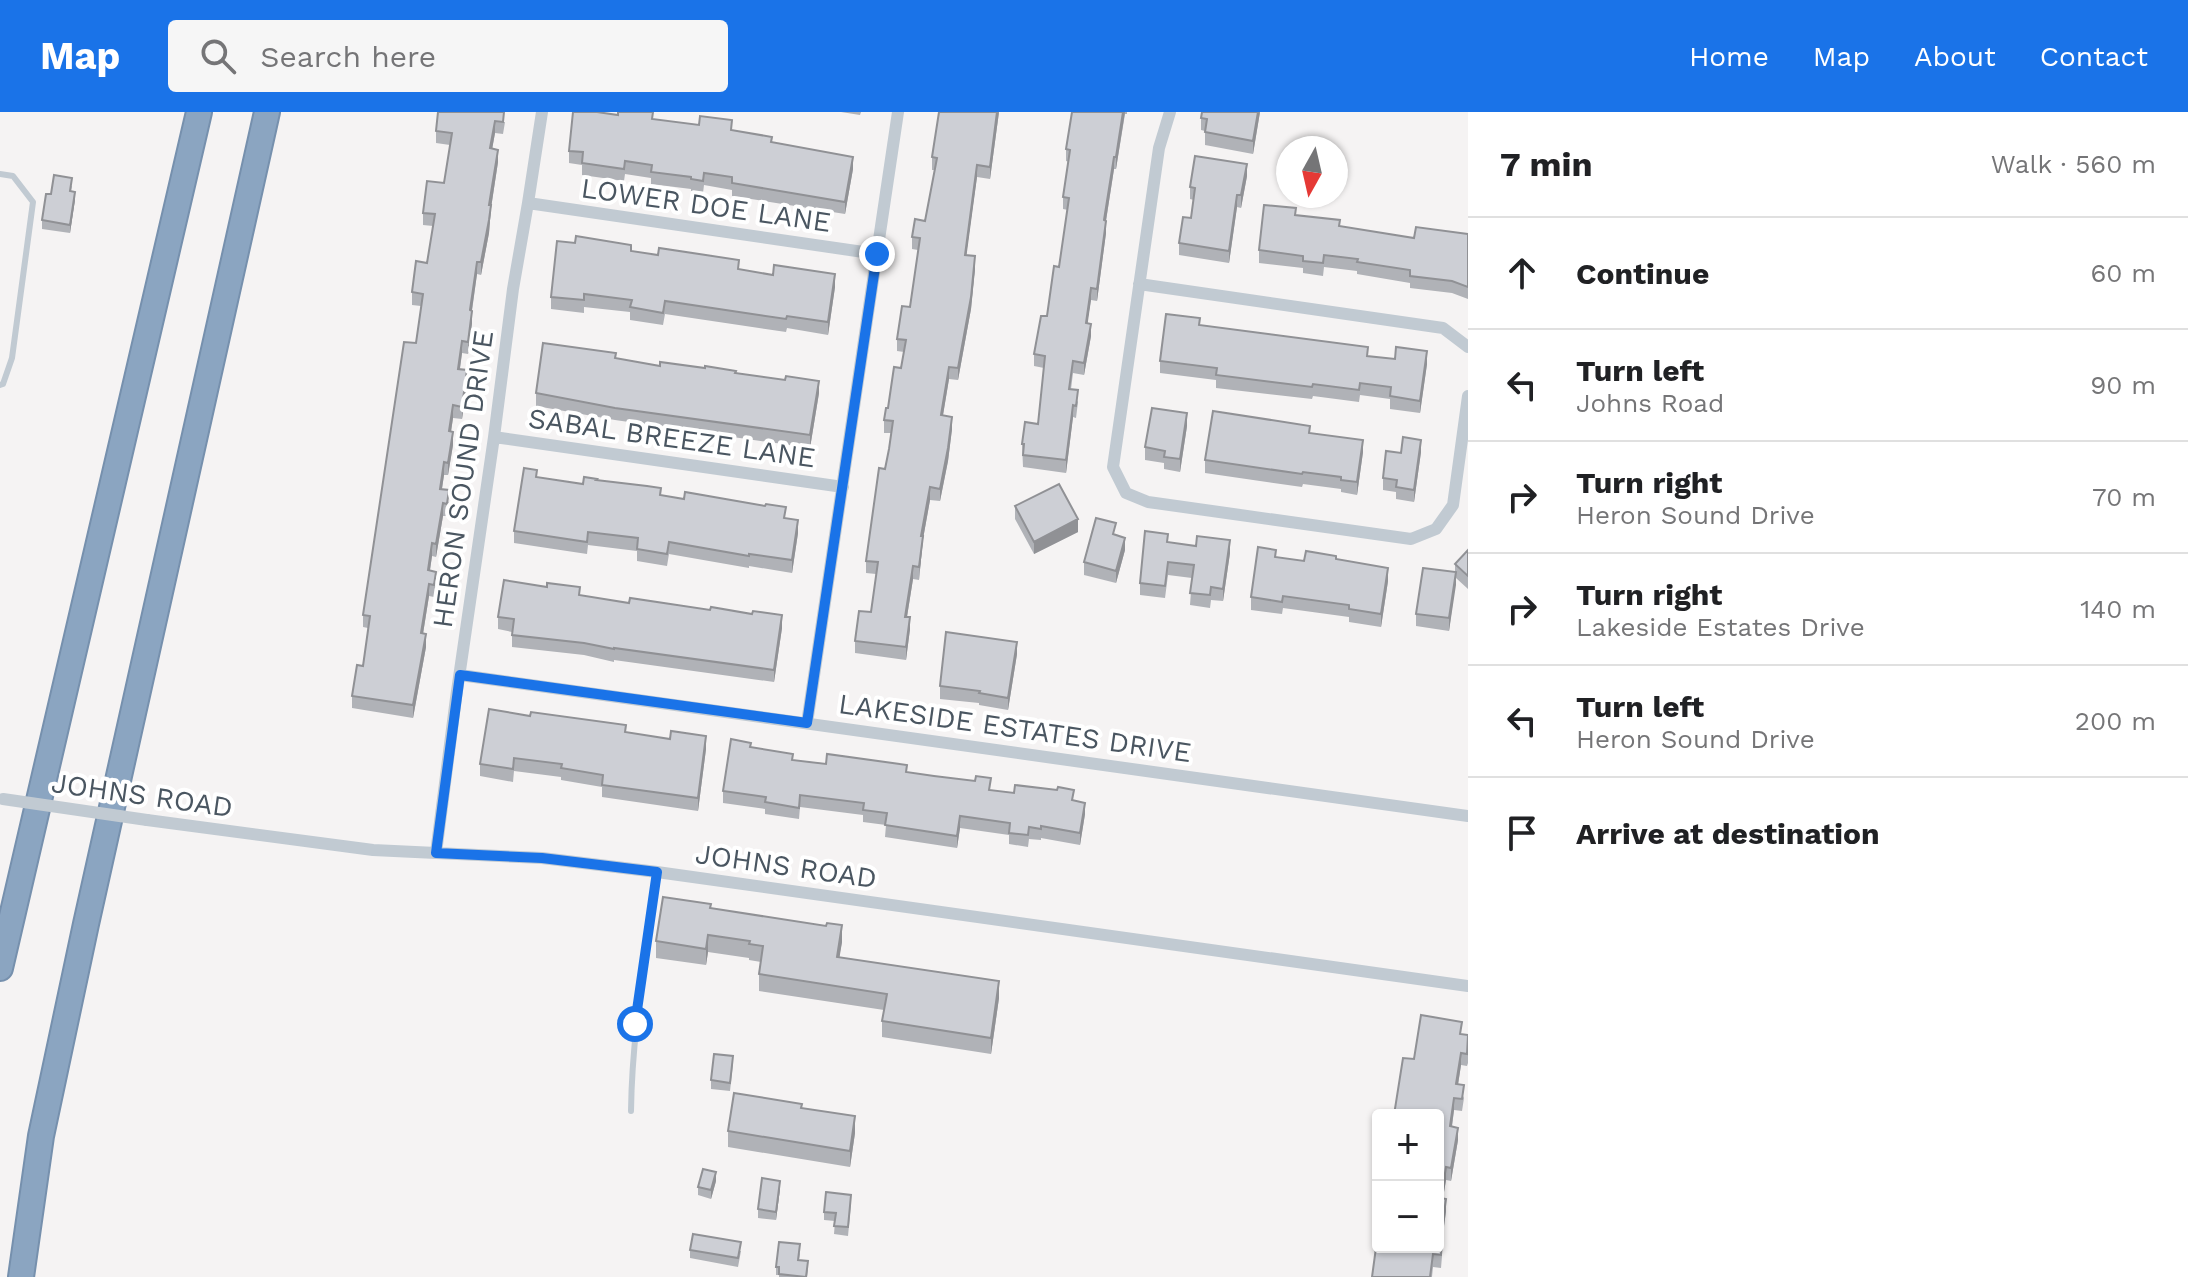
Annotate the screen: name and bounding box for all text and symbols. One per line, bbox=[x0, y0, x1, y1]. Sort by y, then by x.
search box bbox=[168, 20, 728, 92]
text: Map bbox=[40, 34, 120, 78]
icon: search bbox=[196, 34, 240, 78]
text: Search here bbox=[260, 39, 436, 74]
text: Home bbox=[1689, 40, 1769, 73]
text: Map bbox=[1813, 40, 1870, 73]
text: About bbox=[1914, 40, 1996, 73]
text: Contact bbox=[2040, 40, 2148, 73]
north arrow bbox=[1276, 136, 1348, 208]
text: 7 min bbox=[1500, 144, 1593, 184]
text: Walk · 560 m bbox=[1991, 149, 2156, 179]
street label: LOWER DOE LANE bbox=[579, 171, 833, 239]
route end bbox=[859, 236, 895, 272]
icon: ahead bbox=[1500, 251, 1544, 295]
text: Continue bbox=[1576, 256, 1709, 291]
text: 60 m bbox=[2090, 258, 2156, 288]
street label: HERON SOUND DRIVE bbox=[426, 328, 500, 630]
text: Turn left bbox=[1576, 353, 1704, 388]
icon: left bbox=[1500, 363, 1544, 407]
text: 90 m bbox=[2090, 370, 2156, 400]
text: Johns Road bbox=[1576, 388, 1724, 418]
street label: SABAL BREEZE LANE bbox=[526, 402, 818, 474]
text: Turn right bbox=[1576, 465, 1722, 500]
icon: right bbox=[1500, 475, 1544, 519]
text: 70 m bbox=[2092, 482, 2156, 512]
text: Heron Sound Drive bbox=[1576, 500, 1815, 530]
text: Turn right bbox=[1576, 577, 1722, 612]
icon: right bbox=[1500, 587, 1544, 631]
text: 140 m bbox=[2080, 594, 2156, 624]
text: Lakeside Estates Drive bbox=[1576, 612, 1865, 642]
street label: LAKESIDE ESTATES DRIVE bbox=[836, 687, 1194, 769]
text: Turn left bbox=[1576, 689, 1704, 724]
icon: left bbox=[1500, 699, 1544, 743]
text: 200 m bbox=[2075, 706, 2156, 736]
text: Heron Sound Drive bbox=[1576, 724, 1815, 754]
street label: JOHNS ROAD bbox=[49, 766, 235, 824]
icon: arrive bbox=[1500, 811, 1544, 855]
text: Arrive at destination bbox=[1576, 816, 1880, 851]
street label: JOHNS ROAD bbox=[693, 837, 879, 895]
route start bbox=[617, 1006, 653, 1042]
map controls bbox=[1372, 1109, 1444, 1253]
button: + bbox=[1372, 1109, 1444, 1181]
button: − bbox=[1372, 1181, 1444, 1253]

